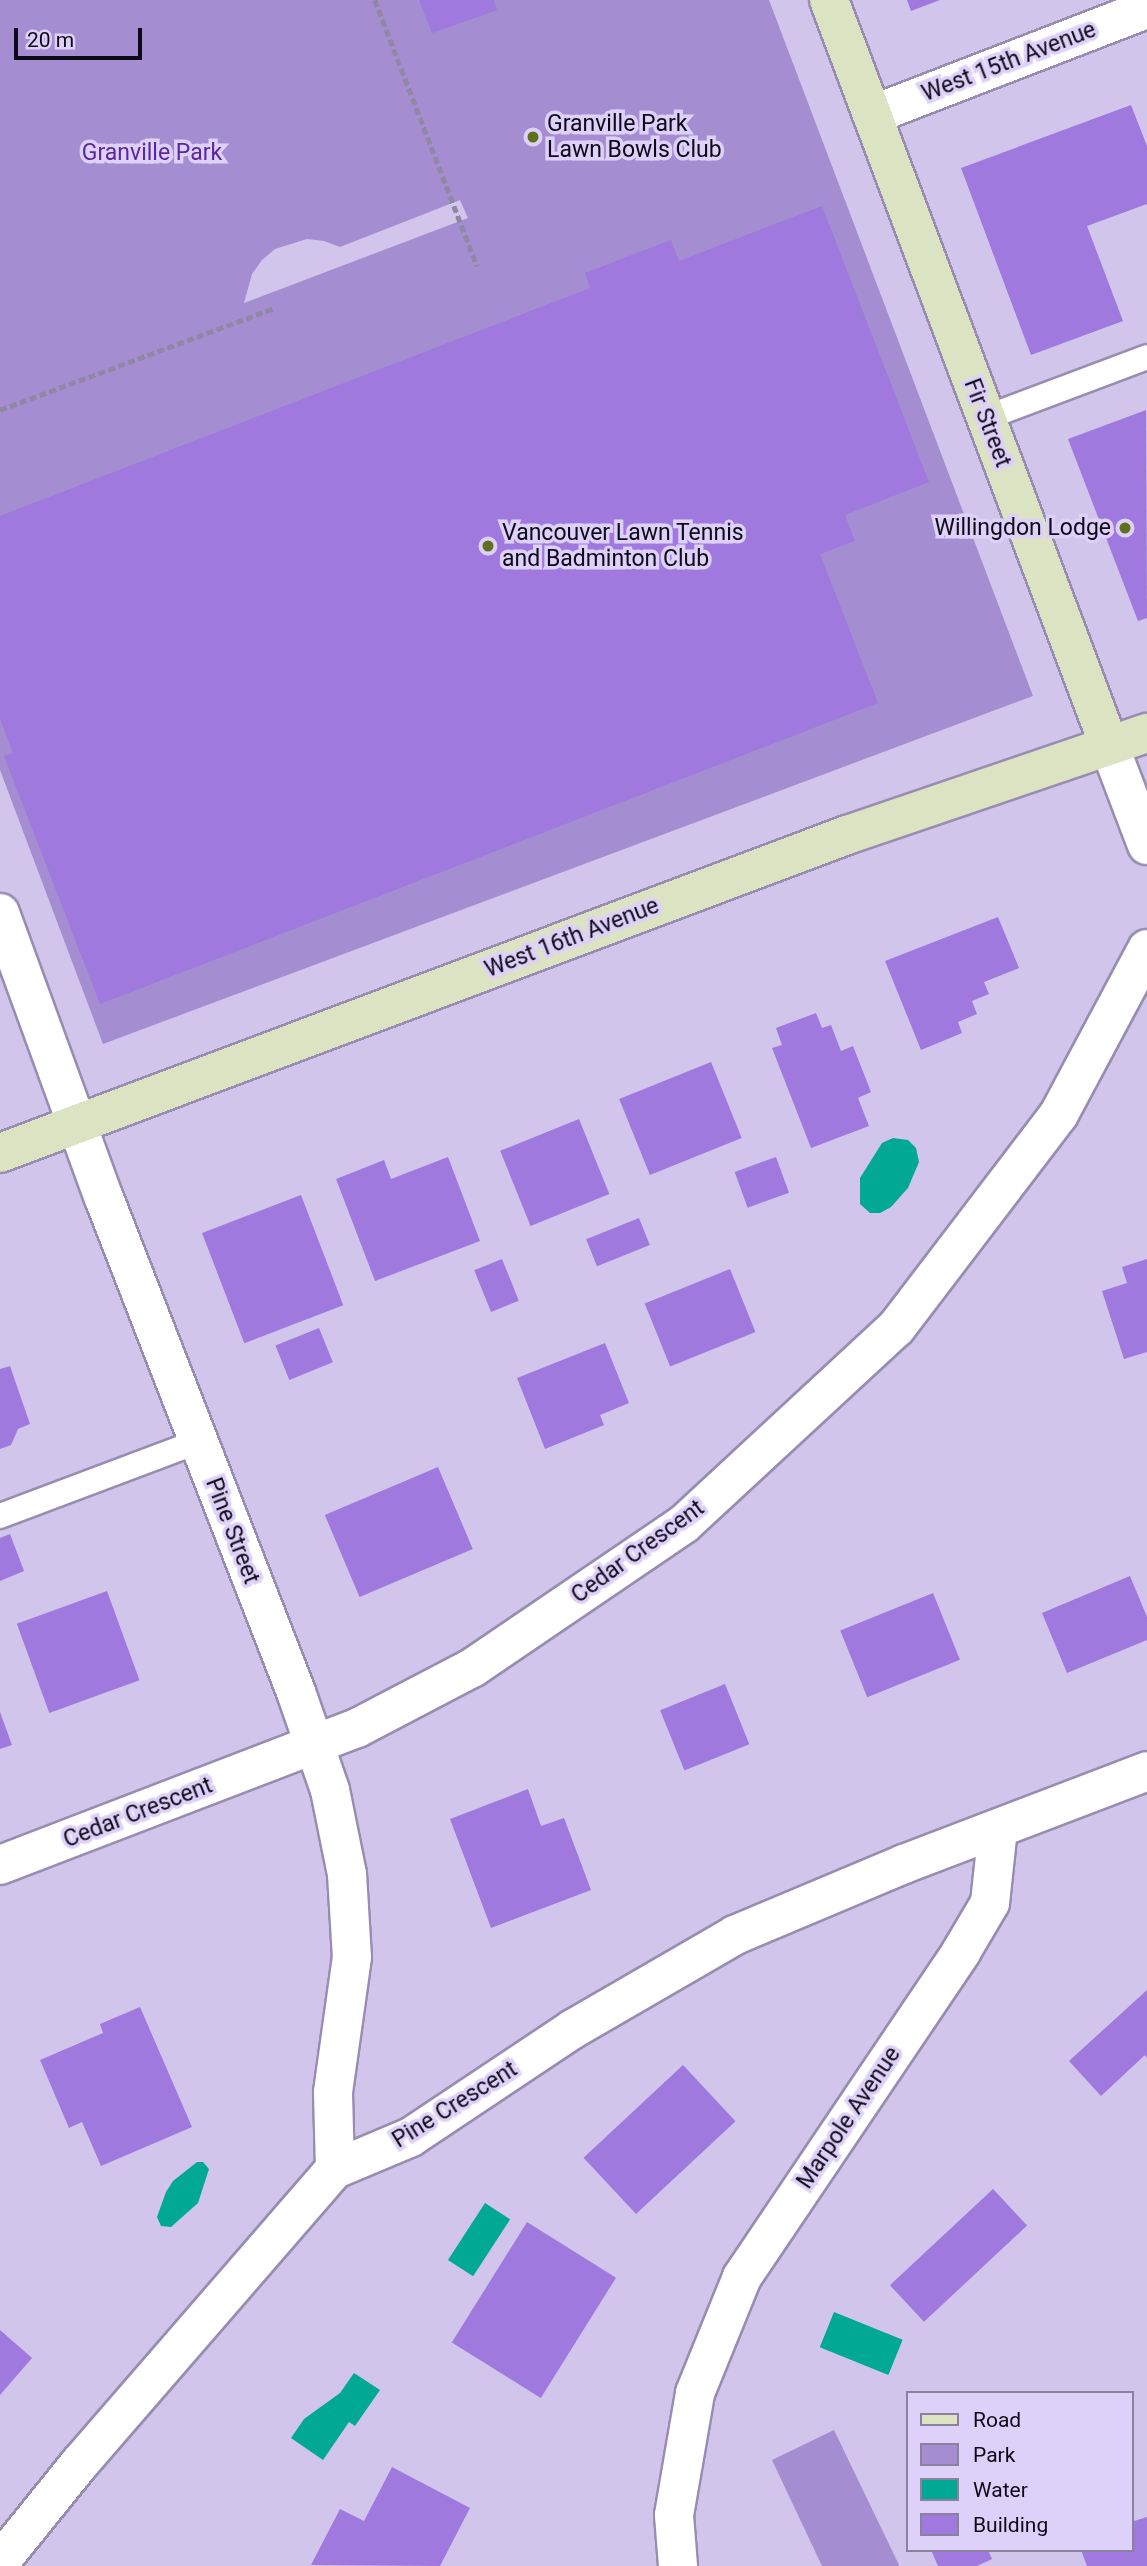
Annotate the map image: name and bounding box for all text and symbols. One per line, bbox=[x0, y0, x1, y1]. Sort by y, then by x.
scale bar bbox=[18, 14, 145, 58]
street label: West 15th Avenue bbox=[918, 16, 1100, 108]
text: 20 m bbox=[27, 28, 74, 52]
place label: Granville Park Lawn Bowls Club bbox=[547, 110, 722, 164]
marker: Granville Park Lawn Bowls Club bbox=[525, 129, 541, 145]
park label: Granville Park bbox=[82, 139, 222, 167]
street label: Fir Street bbox=[958, 375, 1016, 471]
place label: Willingdon Lodge bbox=[935, 514, 1111, 542]
place label: Vancouver Lawn Tennis and Badminton Club bbox=[502, 519, 744, 573]
marker: Willingdon Lodge bbox=[1117, 520, 1133, 536]
marker: Vancouver Lawn Tennis and Badminton Club bbox=[480, 538, 496, 554]
street label: West 16th Avenue bbox=[481, 892, 663, 984]
street label: Pine Street bbox=[199, 1474, 265, 1588]
street label: Cedar Crescent bbox=[566, 1495, 710, 1609]
street label: Cedar Crescent bbox=[60, 1772, 216, 1854]
street label: Marpole Avenue bbox=[791, 2042, 907, 2194]
street label: Pine Crescent bbox=[388, 2056, 522, 2154]
legend bbox=[906, 2391, 1133, 2552]
text: Road bbox=[973, 2408, 1021, 2432]
text: Park bbox=[973, 2443, 1015, 2467]
text: Water bbox=[973, 2478, 1028, 2502]
text: Building bbox=[973, 2513, 1048, 2537]

